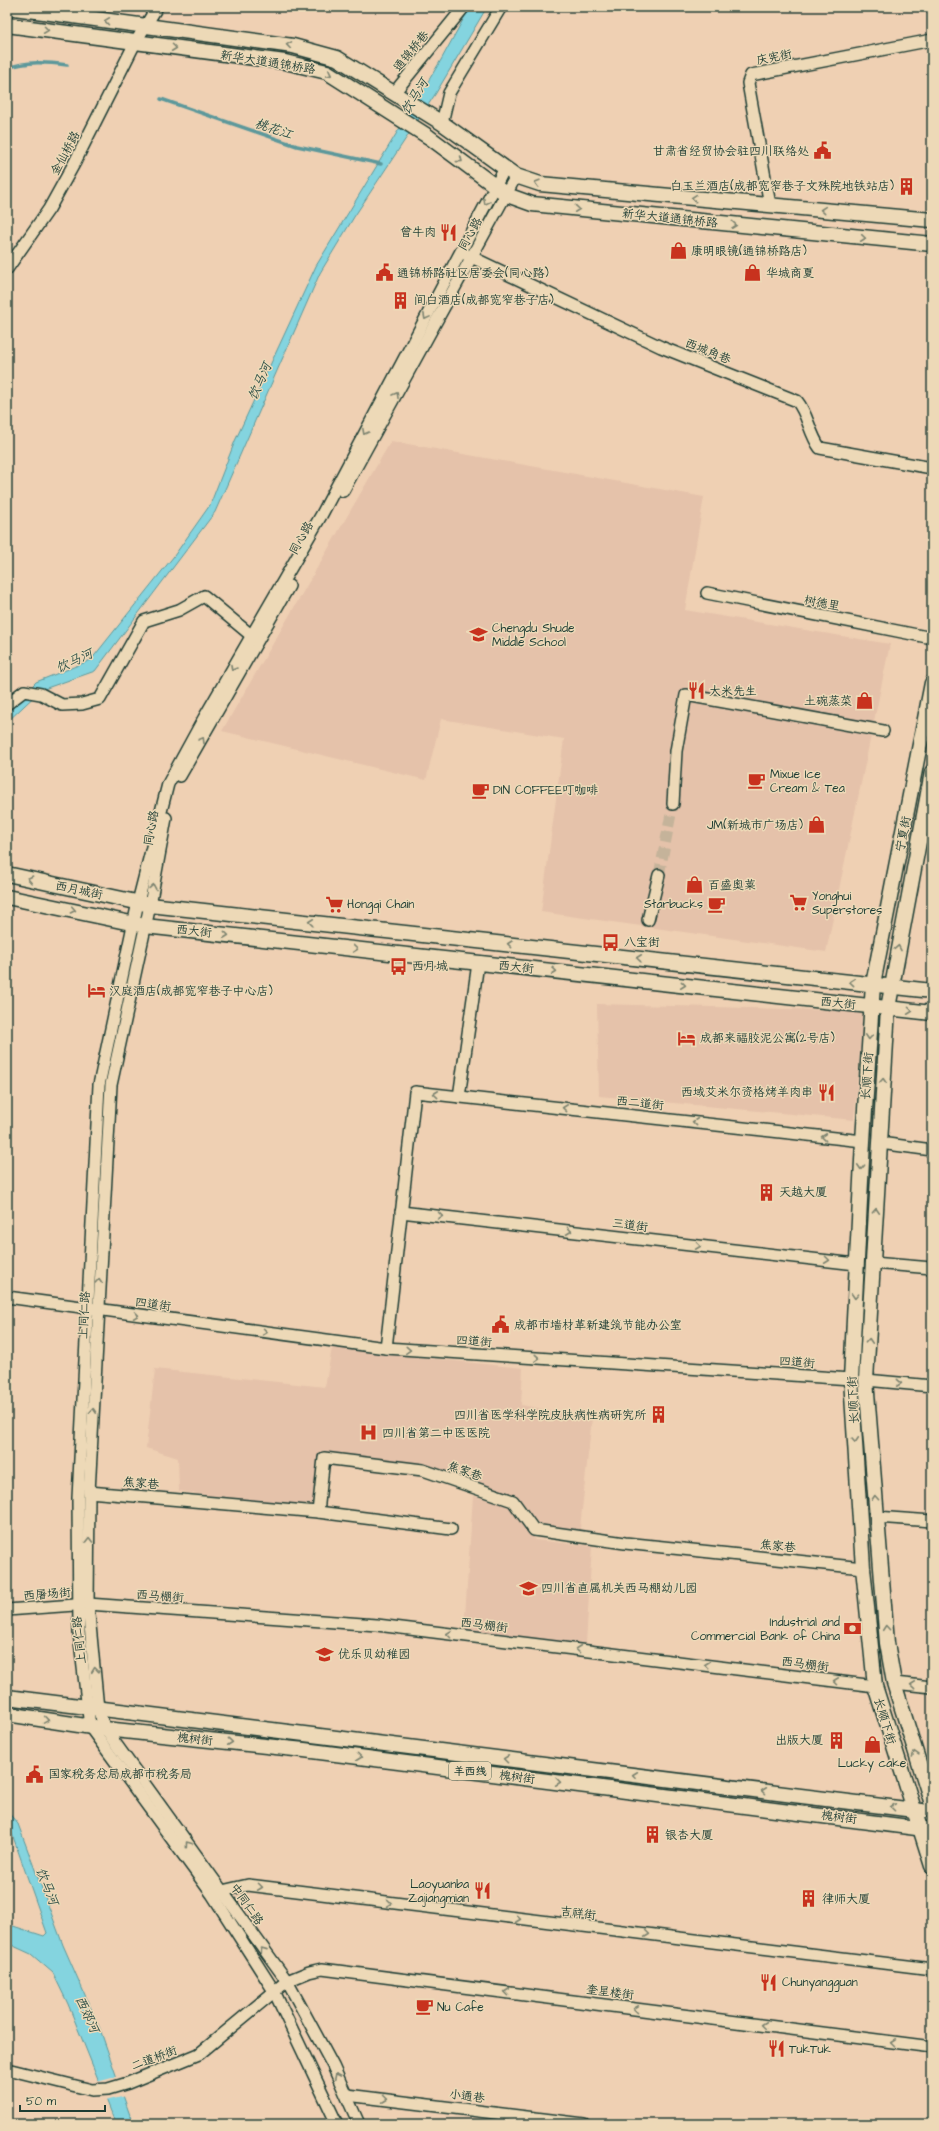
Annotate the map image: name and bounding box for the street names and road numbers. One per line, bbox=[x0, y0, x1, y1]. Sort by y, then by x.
street label: 通锦桥巷 bbox=[390, 27, 433, 75]
street label: 庆宪街 bbox=[755, 46, 793, 69]
street label: 新华大道通锦桥路 bbox=[219, 47, 317, 78]
street label: 金仙桥路 bbox=[47, 128, 84, 178]
street label: 新华大道通锦桥路 bbox=[621, 205, 719, 232]
street label: 同心路 bbox=[454, 214, 487, 254]
street label: 西城角巷 bbox=[682, 335, 733, 368]
street label: 同心路 bbox=[285, 518, 318, 558]
street label: 树德里 bbox=[803, 592, 841, 615]
street label: 同心路 bbox=[140, 809, 163, 847]
street label: 宁夏街 bbox=[892, 815, 915, 853]
street label: 西月城街 bbox=[54, 877, 104, 904]
street label: 西大街 bbox=[175, 921, 213, 942]
street label: 西大街 bbox=[497, 957, 535, 978]
street label: 西大街 bbox=[819, 993, 857, 1014]
street label: 长顺下街 bbox=[857, 1051, 878, 1101]
street label: 西二道街 bbox=[615, 1093, 665, 1114]
street label: 三道街 bbox=[611, 1215, 649, 1236]
street label: 上同仁路 bbox=[75, 1291, 94, 1339]
street label: 四道街 bbox=[134, 1294, 172, 1315]
street label: 四道街 bbox=[455, 1332, 493, 1351]
street label: 四道街 bbox=[778, 1353, 816, 1372]
street label: 长顺下街 bbox=[844, 1376, 863, 1424]
street label: 焦家巷 bbox=[445, 1458, 485, 1485]
street label: 焦家巷 bbox=[122, 1473, 160, 1494]
street label: 焦家巷 bbox=[759, 1536, 797, 1557]
street label: 西屠场街 bbox=[22, 1584, 72, 1605]
street label: 西马棚街 bbox=[135, 1586, 185, 1607]
street label: 西马棚街 bbox=[459, 1614, 509, 1637]
street label: 上同仁路 bbox=[69, 1615, 90, 1665]
street label: 西马棚街 bbox=[780, 1653, 830, 1676]
street label: 长顺下街 bbox=[869, 1696, 900, 1747]
street label: 槐树街 bbox=[176, 1729, 214, 1750]
road number: 羊西线 bbox=[449, 1762, 491, 1780]
street label: 槐树街 bbox=[498, 1767, 536, 1788]
street label: 槐树街 bbox=[820, 1807, 858, 1828]
street label: 中同仁路 bbox=[226, 1880, 267, 1929]
street label: 吉祥街 bbox=[559, 1903, 597, 1924]
street label: 奎星楼街 bbox=[585, 1981, 635, 2004]
street label: 二道桥街 bbox=[129, 2042, 180, 2075]
street label: 小通巷 bbox=[448, 2086, 486, 2107]

